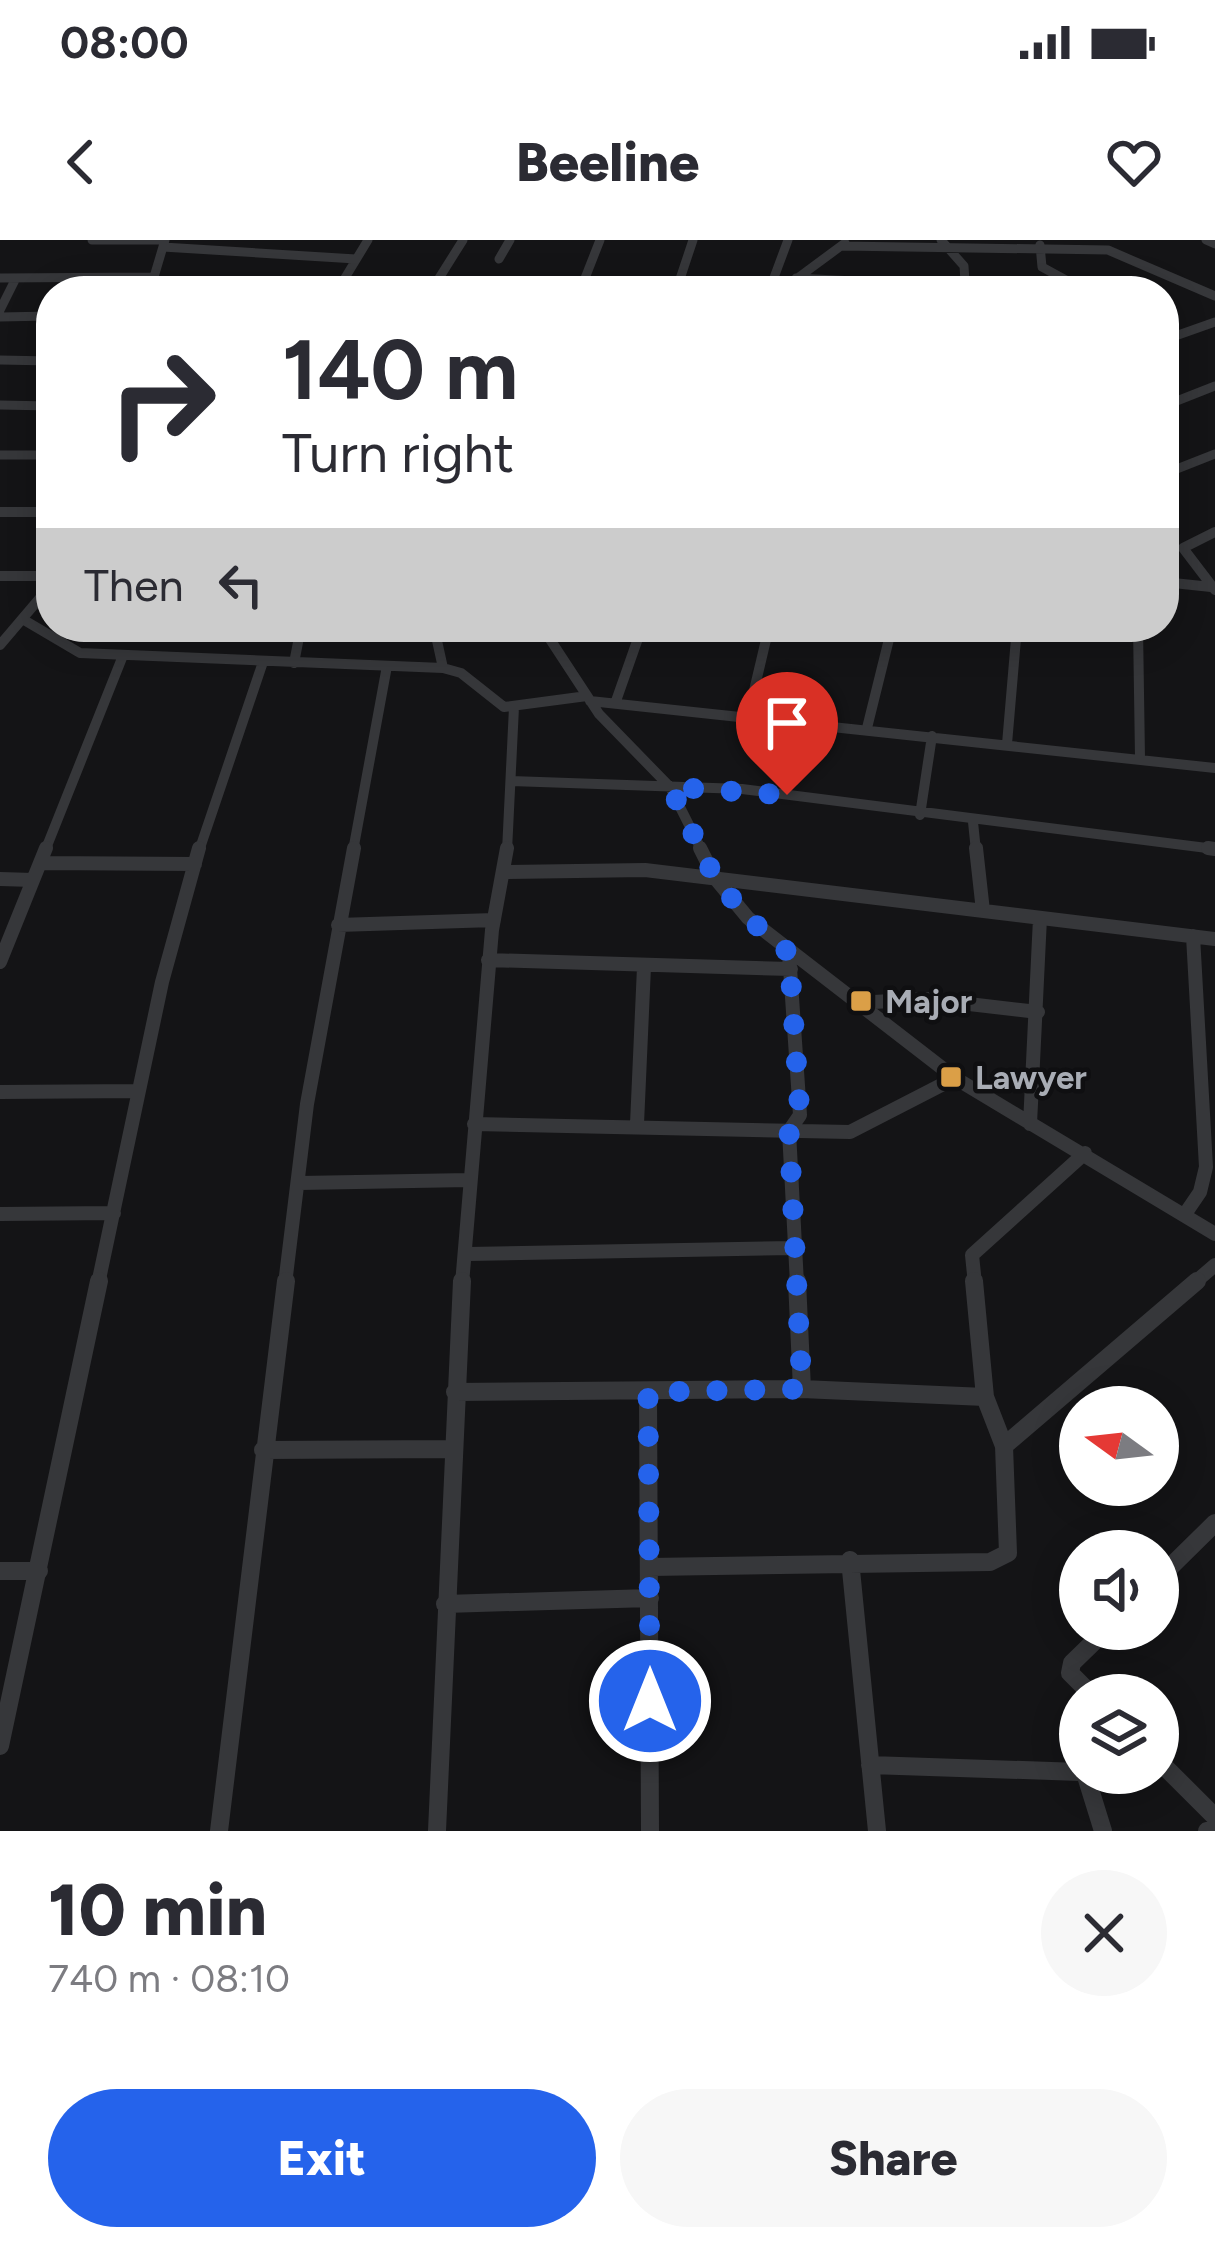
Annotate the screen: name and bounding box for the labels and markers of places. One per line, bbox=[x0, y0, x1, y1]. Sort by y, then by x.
pin bbox=[736, 672, 838, 795]
place label: Major bbox=[885, 982, 973, 1021]
marker: Major bbox=[848, 988, 874, 1014]
place label: Lawyer bbox=[975, 1058, 1087, 1097]
marker: Lawyer bbox=[938, 1064, 964, 1090]

